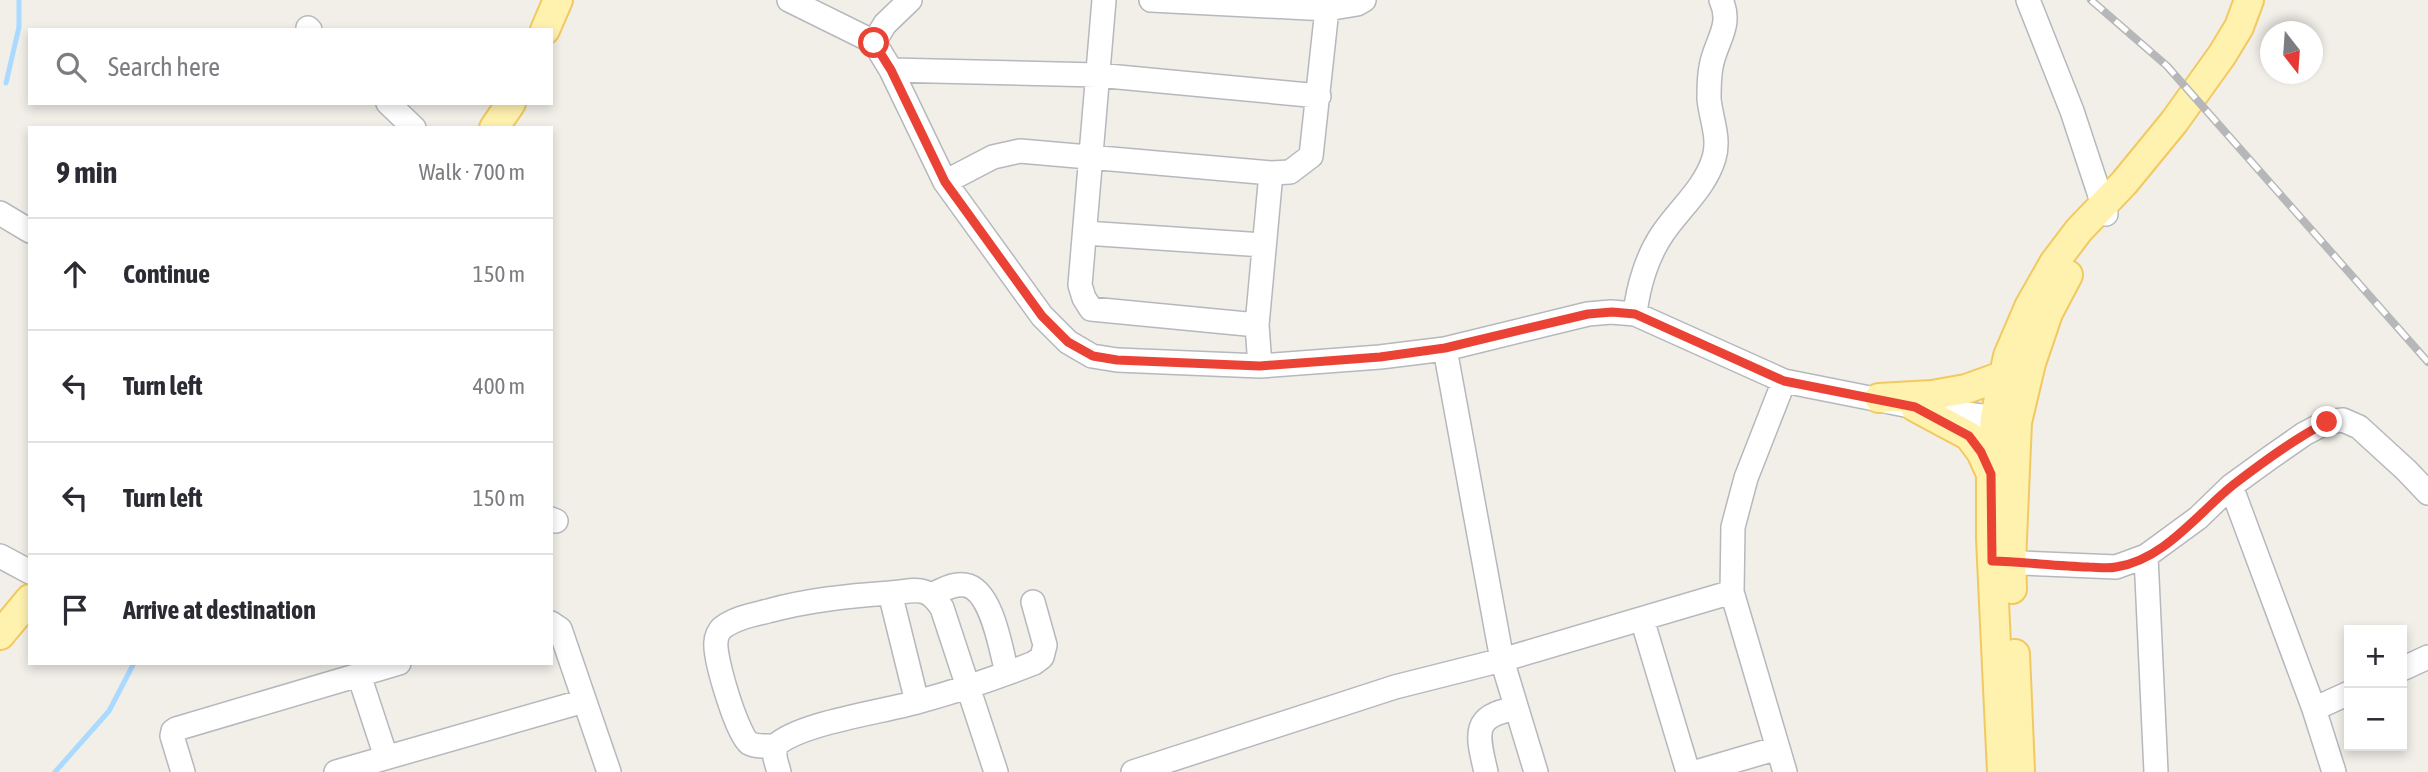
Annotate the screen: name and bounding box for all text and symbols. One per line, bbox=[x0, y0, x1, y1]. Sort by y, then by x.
north arrow bbox=[2260, 21, 2323, 84]
route start bbox=[858, 27, 889, 58]
search box bbox=[28, 28, 553, 105]
icon: search bbox=[52, 48, 90, 86]
text: Search here bbox=[108, 52, 220, 82]
text: 9 min bbox=[56, 155, 117, 189]
text: Walk · 700 m bbox=[419, 159, 525, 185]
icon: ahead bbox=[56, 255, 94, 293]
text: Continue bbox=[123, 259, 210, 289]
text: 150 m bbox=[473, 261, 525, 287]
icon: left bbox=[56, 367, 94, 405]
text: Turn left bbox=[123, 371, 203, 401]
text: 400 m bbox=[473, 373, 525, 399]
route end bbox=[2311, 406, 2342, 437]
icon: left bbox=[56, 479, 94, 517]
text: Turn left bbox=[123, 483, 203, 513]
text: 150 m bbox=[473, 485, 525, 511]
icon: arrive bbox=[56, 591, 94, 629]
text: Arrive at destination bbox=[123, 595, 316, 625]
map controls bbox=[2344, 625, 2407, 751]
button: + bbox=[2344, 625, 2407, 688]
button: − bbox=[2344, 688, 2407, 751]

